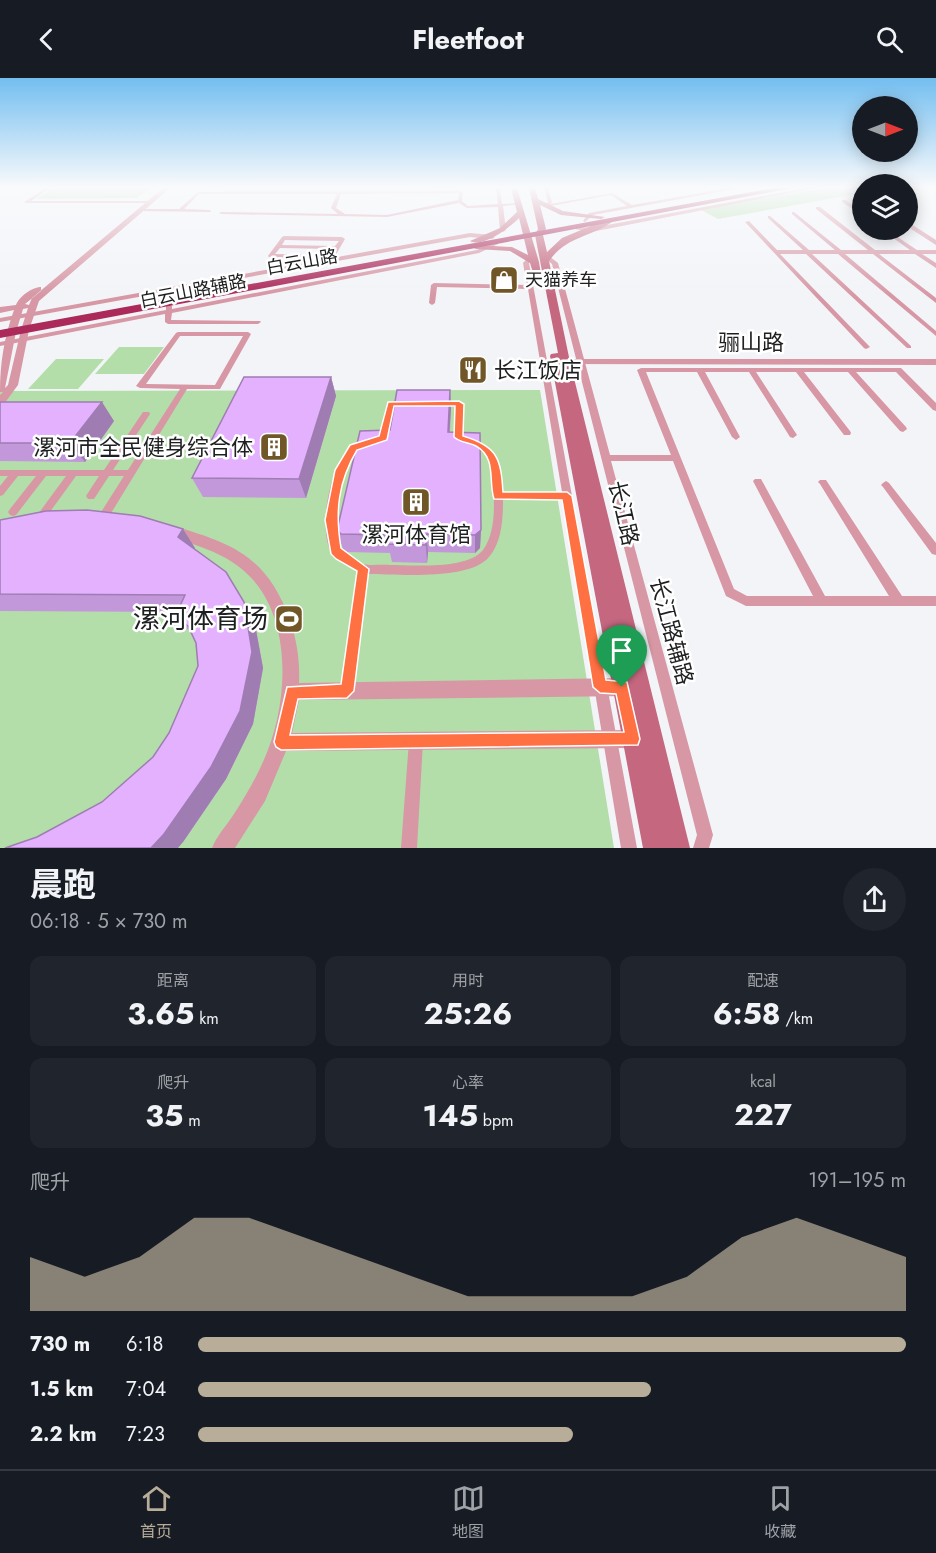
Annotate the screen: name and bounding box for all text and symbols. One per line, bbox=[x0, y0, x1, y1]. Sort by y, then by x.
text: Fleetfoot bbox=[412, 20, 524, 59]
icon: back bbox=[30, 23, 63, 56]
icon: search bbox=[873, 23, 906, 56]
north arrow bbox=[852, 96, 918, 162]
map controls bbox=[852, 96, 918, 240]
button: layers bbox=[852, 174, 918, 240]
street label: 白云山路 bbox=[264, 243, 340, 281]
shop icon: 天猫养车 bbox=[488, 264, 520, 296]
place label: 天猫养车 bbox=[525, 267, 597, 293]
street label: 白云山路辅路 bbox=[138, 268, 248, 314]
street label: 骊山路 bbox=[718, 326, 784, 358]
restaurant icon: 长江饭店 bbox=[457, 354, 489, 386]
place label: 长江饭店 bbox=[494, 354, 582, 386]
place label: 漯河市全民健身综合体 bbox=[33, 431, 253, 463]
building icon: 漯河市全民健身综合体 bbox=[258, 431, 290, 463]
street label: 长江路 bbox=[601, 477, 647, 549]
building icon: 漯河体育馆 bbox=[400, 486, 432, 518]
place label: 漯河体育馆 bbox=[361, 518, 471, 550]
street label: 长江路辅路 bbox=[642, 574, 702, 688]
place label: 漯河体育场 bbox=[133, 599, 268, 638]
sports icon: 漯河体育场 bbox=[273, 603, 305, 635]
pin bbox=[596, 625, 647, 687]
icon: arrive bbox=[605, 634, 638, 667]
text: 晨跑 bbox=[30, 861, 96, 908]
button: share bbox=[843, 868, 906, 931]
text: 06:18 · 5 × 730 m bbox=[30, 907, 188, 936]
text: 距离 bbox=[157, 969, 189, 992]
text: 用时 bbox=[452, 969, 484, 992]
text: 配速 bbox=[747, 969, 779, 992]
text: 3.65 bbox=[127, 992, 194, 1035]
text: 25:26 bbox=[424, 992, 512, 1035]
text: 6:58 bbox=[713, 992, 781, 1035]
text: km bbox=[194, 1007, 219, 1030]
text: /km bbox=[781, 1007, 813, 1030]
text: kcal bbox=[750, 1070, 776, 1093]
text: 爬升 bbox=[157, 1071, 189, 1094]
text: 心率 bbox=[452, 1071, 484, 1094]
text: 227 bbox=[734, 1093, 792, 1136]
text: 35 bbox=[145, 1094, 183, 1137]
text: 145 bbox=[422, 1094, 478, 1137]
text: m bbox=[183, 1109, 201, 1132]
text: bpm bbox=[478, 1109, 514, 1132]
text: 191–195 m bbox=[808, 1166, 906, 1195]
text: 爬升 bbox=[30, 1168, 70, 1197]
text: 730 m bbox=[30, 1330, 90, 1359]
text: 6:18 bbox=[126, 1330, 163, 1359]
text: 1.5 km bbox=[30, 1375, 93, 1404]
text: 7:04 bbox=[126, 1375, 166, 1404]
text: 2.2 km bbox=[30, 1420, 97, 1449]
text: 7:23 bbox=[126, 1420, 165, 1449]
tab: 首页 bbox=[140, 1482, 173, 1543]
tab: 地图 bbox=[452, 1482, 485, 1543]
tab: 收藏 bbox=[764, 1482, 797, 1543]

